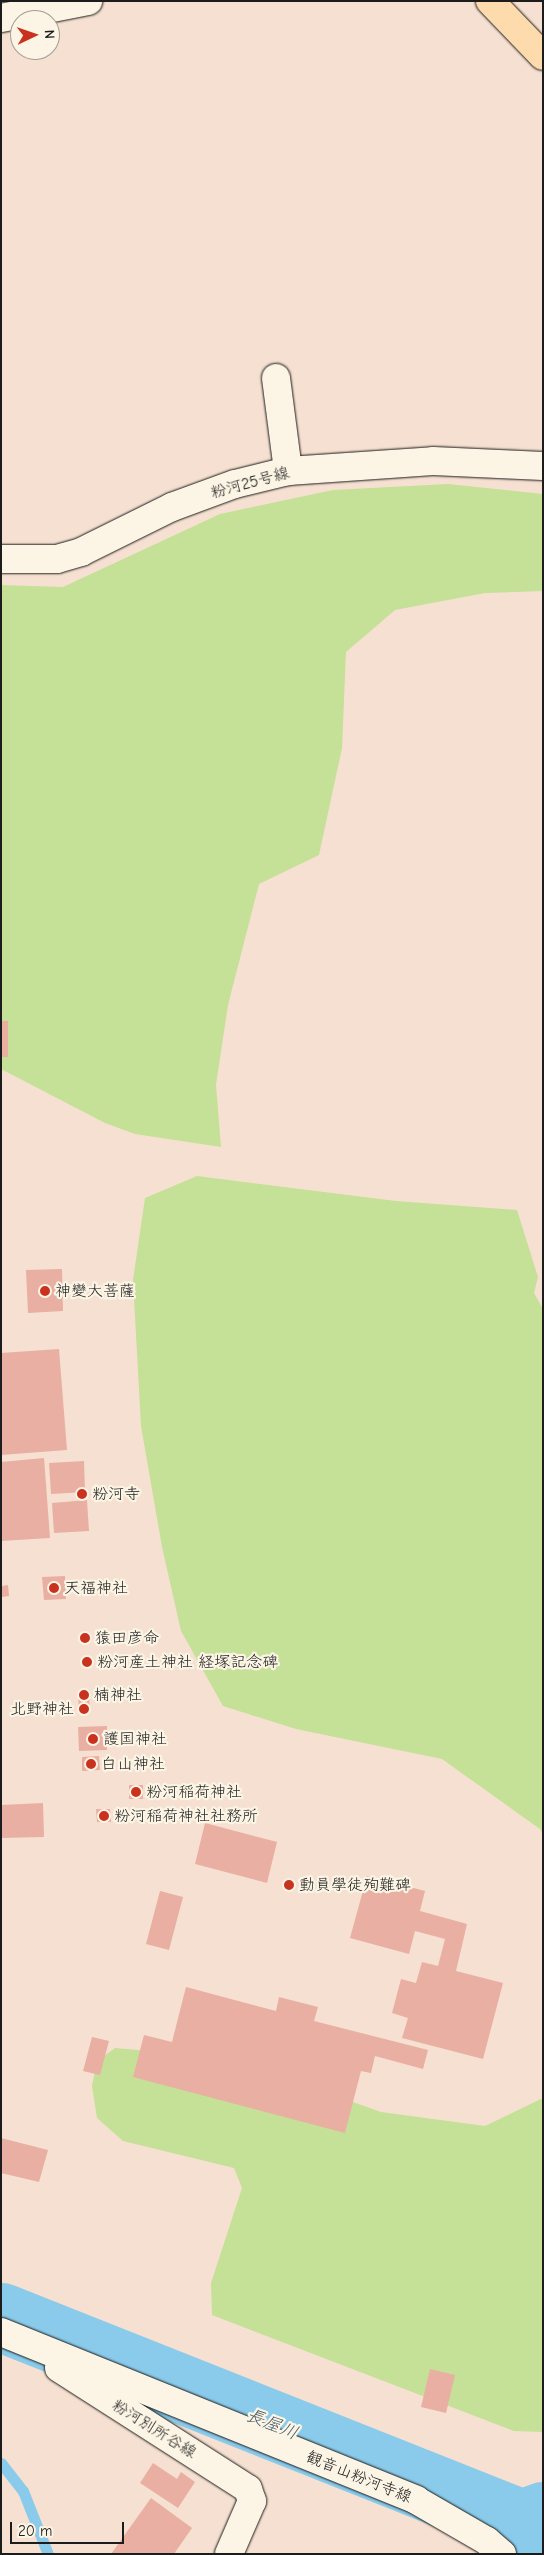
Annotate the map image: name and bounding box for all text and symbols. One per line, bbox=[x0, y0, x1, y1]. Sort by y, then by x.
north arrow bbox=[10, 10, 60, 60]
text: N bbox=[41, 29, 58, 39]
street label: 粉河25号線 bbox=[208, 463, 292, 503]
place label: 神變大菩薩 bbox=[55, 1281, 135, 1301]
marker: 神變大菩薩 bbox=[39, 1285, 51, 1297]
place label: 粉河寺 bbox=[92, 1484, 140, 1504]
marker: 粉河寺 bbox=[76, 1488, 88, 1500]
place label: 天福神社 bbox=[64, 1578, 128, 1598]
marker: 天福神社 bbox=[48, 1582, 60, 1594]
place label: 猿田彦命 bbox=[95, 1628, 159, 1648]
marker: 猿田彦命 bbox=[79, 1632, 91, 1644]
place label: 粉河産土神社 経塚記念碑 bbox=[97, 1652, 278, 1672]
marker: 粉河産土神社 経塚記念碑 bbox=[81, 1656, 93, 1668]
place label: 楠神社 bbox=[94, 1685, 142, 1705]
marker: 楠神社 bbox=[78, 1689, 90, 1701]
place label: 北野神社 bbox=[10, 1699, 74, 1719]
marker: 北野神社 bbox=[78, 1703, 90, 1715]
place label: 護国神社 bbox=[103, 1729, 167, 1749]
marker: 護国神社 bbox=[87, 1733, 99, 1745]
place label: 白山神社 bbox=[101, 1754, 165, 1774]
marker: 白山神社 bbox=[85, 1758, 97, 1770]
place label: 粉河稲荷神社 bbox=[146, 1782, 242, 1802]
marker: 粉河稲荷神社 bbox=[130, 1786, 142, 1798]
place label: 粉河稲荷神社社務所 bbox=[114, 1806, 258, 1826]
marker: 粉河稲荷神社社務所 bbox=[98, 1810, 110, 1822]
place label: 動員學徒殉難碑 bbox=[299, 1875, 411, 1895]
marker: 動員學徒殉難碑 bbox=[283, 1879, 295, 1891]
street label: 粉河別所谷線 bbox=[108, 2395, 200, 2463]
water label: 長屋川 bbox=[243, 2405, 301, 2445]
street label: 観音山粉河寺線 bbox=[303, 2447, 415, 2507]
scale bar bbox=[12, 2512, 126, 2544]
text: 20 m bbox=[18, 2522, 52, 2540]

